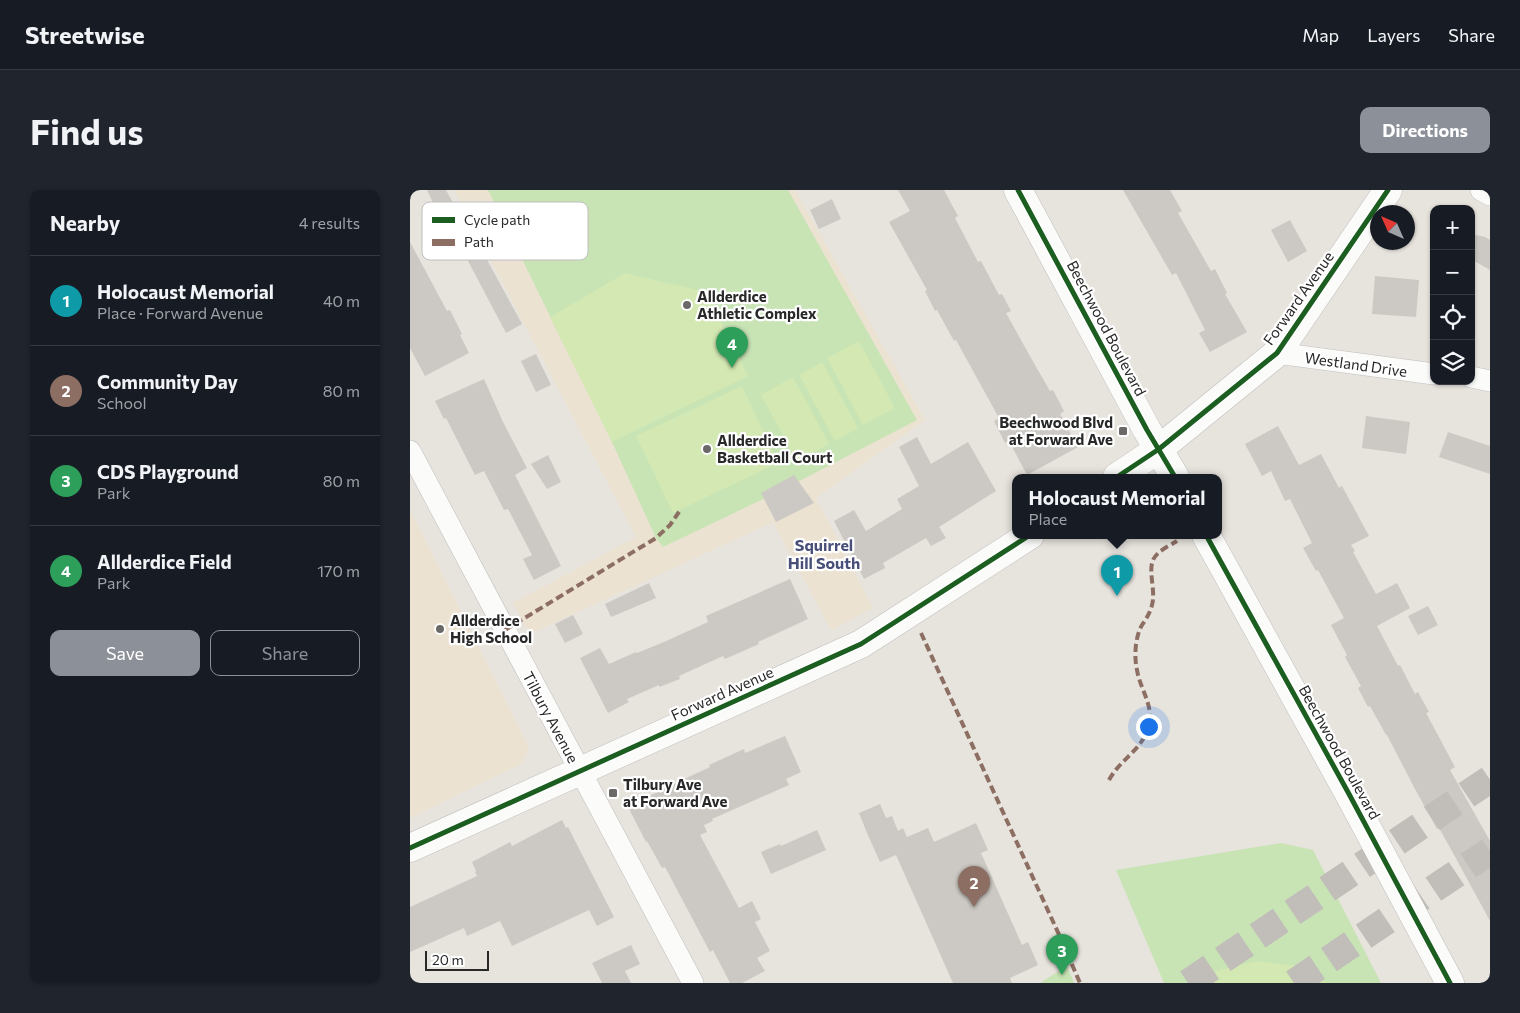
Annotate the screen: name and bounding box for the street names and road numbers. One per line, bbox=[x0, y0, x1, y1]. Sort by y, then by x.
street label: Forward Avenue bbox=[1259, 248, 1337, 348]
street label: Beechwood Boulevard bbox=[1064, 257, 1150, 399]
street label: Westland Drive bbox=[1304, 348, 1408, 380]
street label: Forward Avenue bbox=[668, 662, 776, 724]
street label: Tilbury Avenue bbox=[519, 668, 583, 766]
street label: Beechwood Boulevard bbox=[1296, 682, 1384, 822]

